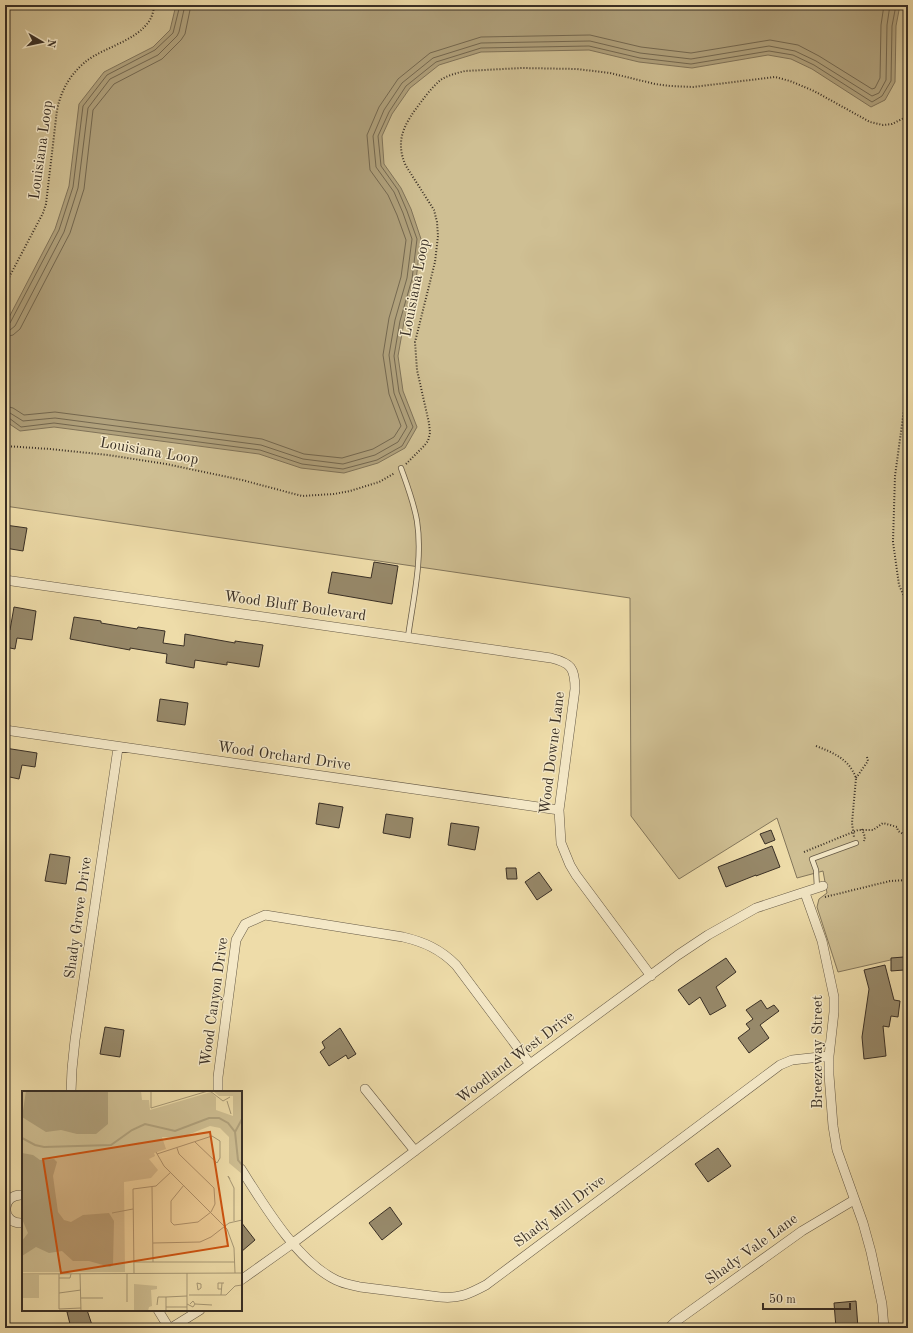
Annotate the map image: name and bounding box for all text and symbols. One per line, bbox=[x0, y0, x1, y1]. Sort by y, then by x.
north arrow bbox=[22, 22, 62, 62]
text: N bbox=[44, 38, 56, 49]
street label: Louisiana Loop bbox=[28, 99, 56, 201]
street label: Louisiana Loop bbox=[399, 237, 433, 338]
street label: Louisiana Loop bbox=[98, 436, 200, 468]
street label: Wood Bluff Boulevard bbox=[223, 590, 367, 624]
street label: Wood Downe Lane bbox=[538, 691, 568, 815]
street label: Wood Orchard Drive bbox=[216, 740, 352, 774]
street label: Shady Grove Drive bbox=[63, 856, 95, 980]
street label: Wood Canyon Drive bbox=[199, 936, 231, 1067]
street label: Breezeway Street bbox=[811, 995, 826, 1109]
street label: Woodland West Drive bbox=[455, 1009, 577, 1107]
inset map bbox=[22, 1091, 242, 1311]
street label: Shady Mill Drive bbox=[512, 1173, 608, 1251]
street label: Shady Vale Lane bbox=[703, 1211, 801, 1288]
scale bar bbox=[763, 1285, 850, 1311]
text: 50 m bbox=[769, 1293, 796, 1306]

